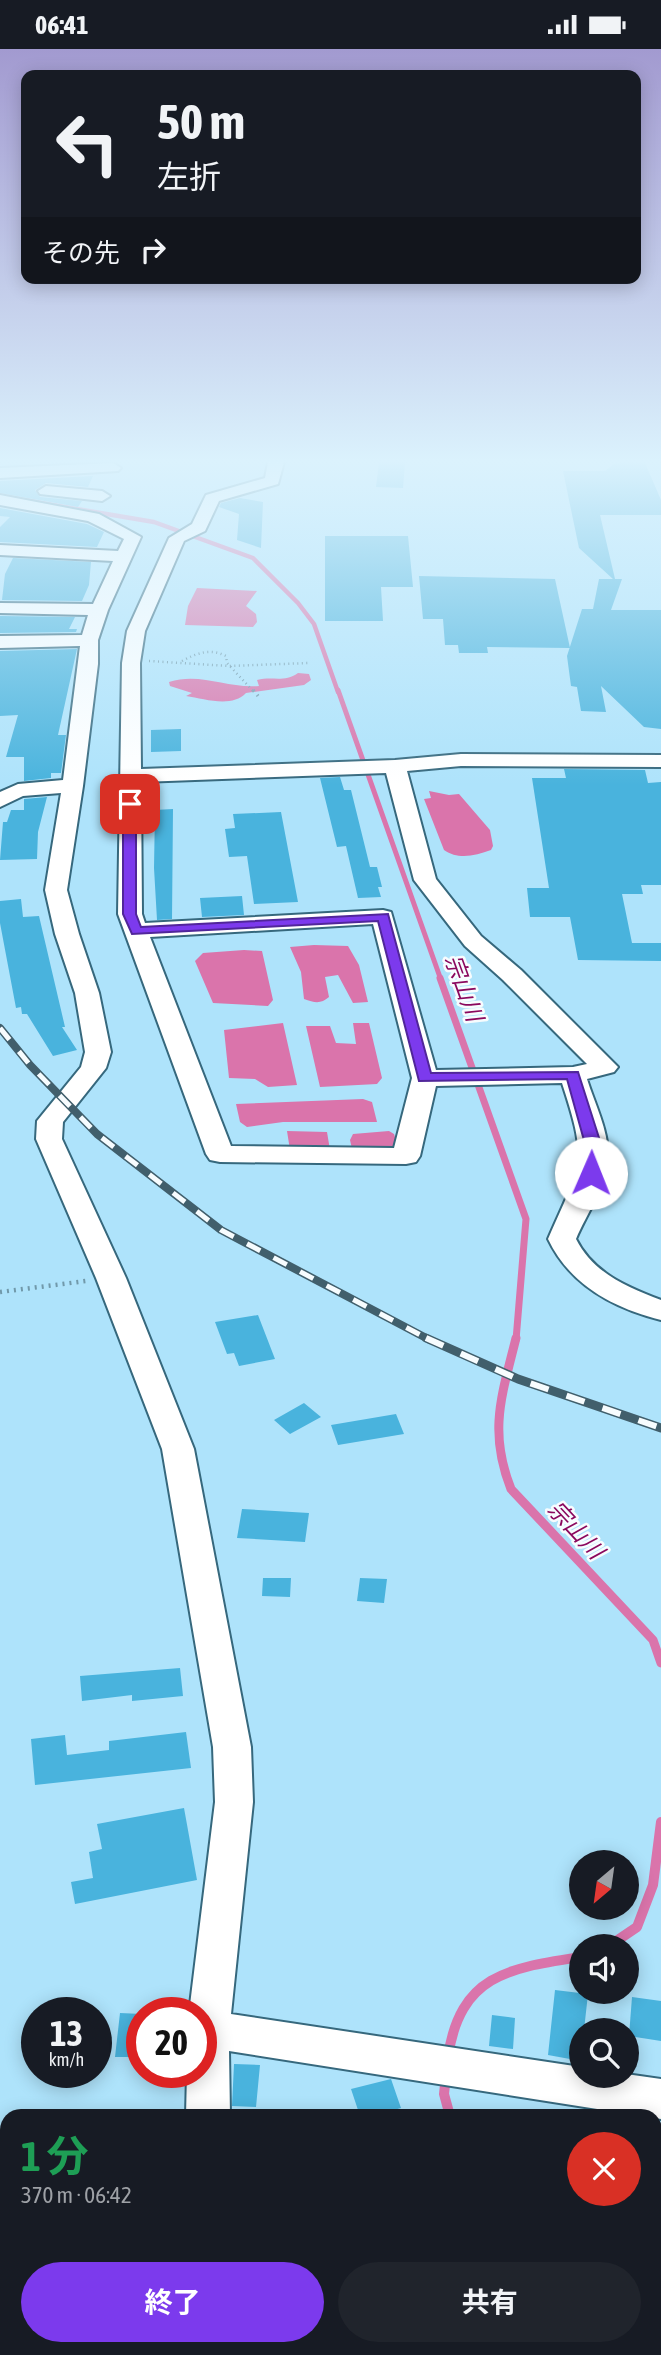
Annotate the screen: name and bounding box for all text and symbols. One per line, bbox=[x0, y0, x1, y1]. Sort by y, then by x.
text: 06:41 bbox=[35, 10, 89, 40]
text: 50 m bbox=[157, 93, 245, 149]
icon: left bbox=[42, 98, 133, 189]
text: 左折 bbox=[157, 158, 221, 195]
icon: right bbox=[134, 231, 172, 269]
text: その先 bbox=[42, 238, 120, 268]
pin bbox=[100, 774, 160, 834]
icon: arrive bbox=[111, 785, 149, 823]
water label: 宗山川 bbox=[440, 951, 489, 1028]
position arrow bbox=[554, 1136, 628, 1210]
water label: 宗山川 bbox=[543, 1496, 611, 1566]
north arrow bbox=[569, 1850, 639, 1920]
map controls bbox=[569, 1850, 639, 2088]
button: sound bbox=[569, 1934, 639, 2004]
speed limit sign: 20 bbox=[126, 1997, 217, 2088]
text: 13 bbox=[50, 2013, 83, 2053]
button: search bbox=[569, 2018, 639, 2088]
text: km/h bbox=[49, 2049, 84, 2070]
text: 1 分 bbox=[21, 2132, 89, 2180]
button: close bbox=[567, 2132, 641, 2206]
text: 370 m · 06:42 bbox=[21, 2182, 132, 2208]
button: 終了 bbox=[21, 2262, 324, 2342]
button: 共有 bbox=[338, 2262, 641, 2342]

